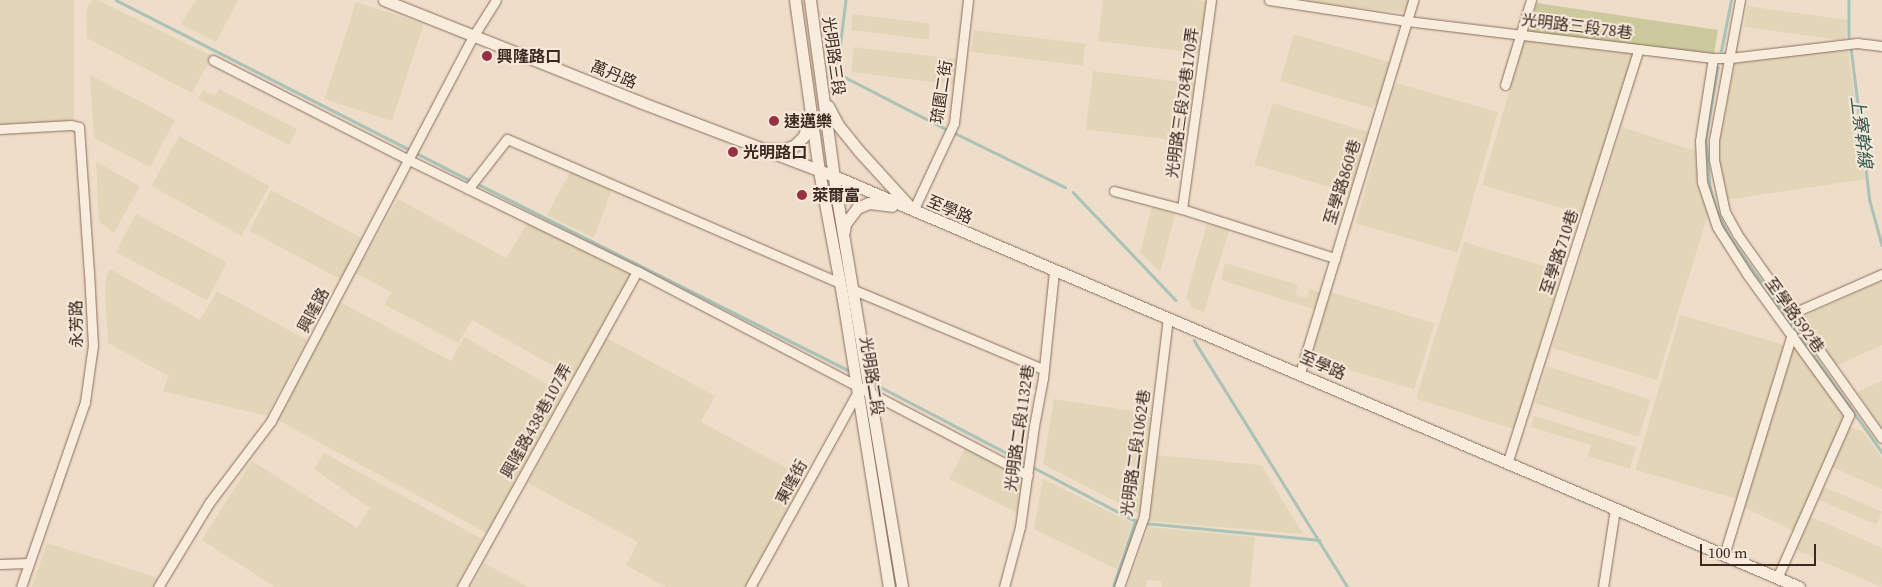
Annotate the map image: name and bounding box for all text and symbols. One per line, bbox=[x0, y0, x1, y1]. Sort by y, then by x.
street label: 光明路三段78巷 bbox=[1520, 10, 1634, 42]
street label: 光明路三段 bbox=[819, 15, 849, 97]
street label: 光明路三段78巷170弄 bbox=[1162, 26, 1202, 180]
place label: 興隆路口 bbox=[497, 46, 561, 66]
marker: 興隆路口 bbox=[481, 50, 493, 62]
street label: 萬丹路 bbox=[588, 56, 640, 92]
street label: 琉園二街 bbox=[927, 59, 955, 125]
water label: 上寮幹線 bbox=[1846, 95, 1876, 169]
place label: 速邁樂 bbox=[784, 111, 832, 131]
marker: 速邁樂 bbox=[768, 115, 780, 127]
street label: 至學路860巷 bbox=[1320, 137, 1364, 227]
place label: 光明路口 bbox=[743, 142, 807, 162]
marker: 光明路口 bbox=[727, 146, 739, 158]
place label: 萊爾富 bbox=[812, 185, 860, 205]
marker: 萊爾富 bbox=[796, 189, 808, 201]
street label: 至學路 bbox=[924, 191, 976, 227]
street label: 至學路710巷 bbox=[1536, 207, 1582, 297]
street label: 至學路592巷 bbox=[1761, 274, 1829, 356]
street label: 興隆路 bbox=[293, 284, 333, 336]
street label: 永芳路 bbox=[66, 300, 86, 348]
street label: 光明路二段 bbox=[856, 335, 888, 417]
street label: 至學路 bbox=[1297, 347, 1349, 383]
street label: 興隆路438巷107弄 bbox=[497, 360, 575, 482]
street label: 光明路二段1132巷 bbox=[1001, 363, 1037, 493]
street label: 光明路二段1062巷 bbox=[1117, 388, 1153, 518]
street label: 東隆街 bbox=[771, 456, 811, 508]
scale bar bbox=[1702, 534, 1818, 566]
text: 100 m bbox=[1708, 542, 1748, 563]

